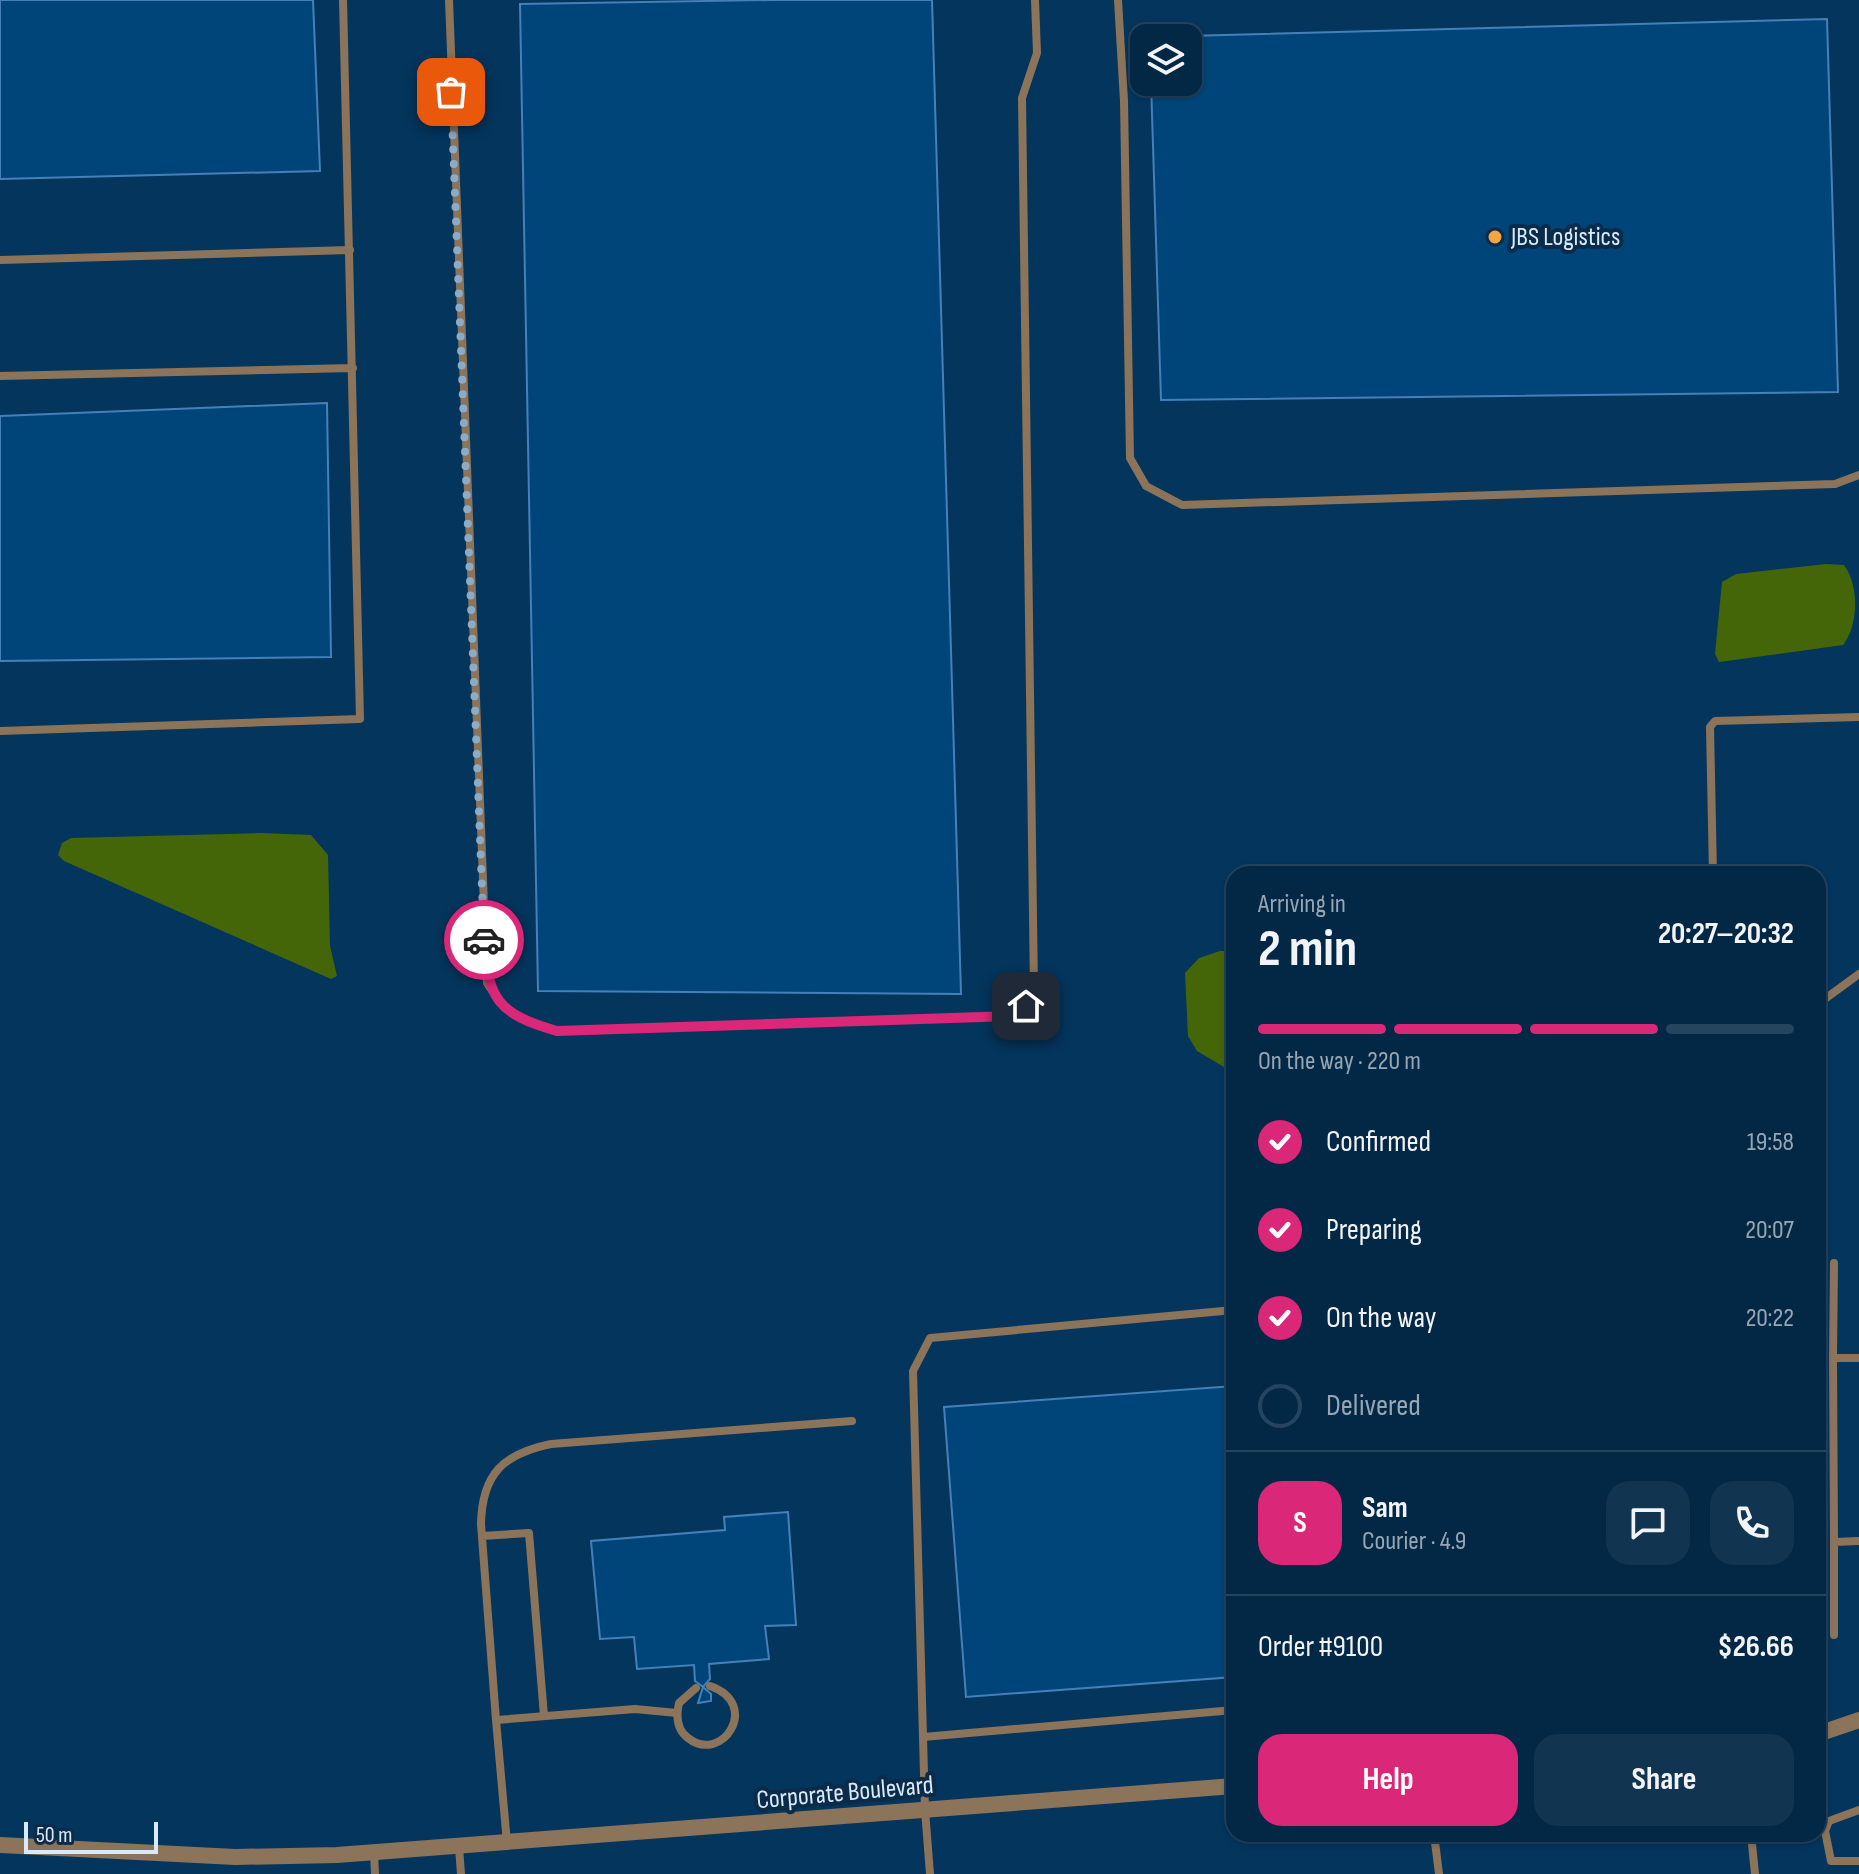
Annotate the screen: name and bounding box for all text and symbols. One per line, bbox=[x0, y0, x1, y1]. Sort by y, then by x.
map controls bbox=[1130, 24, 1202, 96]
button: layers bbox=[1130, 24, 1202, 96]
pin bbox=[417, 58, 485, 126]
icon: bag bbox=[429, 70, 473, 114]
place label: JBS Logistics bbox=[1510, 222, 1620, 253]
marker: JBS Logistics bbox=[1486, 228, 1504, 246]
text: Arriving in bbox=[1258, 889, 1346, 920]
courier bbox=[444, 900, 524, 980]
text: 20:27–20:32 bbox=[1658, 916, 1794, 952]
icon: car bbox=[462, 918, 506, 962]
text: 2 min bbox=[1258, 918, 1357, 981]
pin bbox=[992, 972, 1060, 1040]
icon: home bbox=[1004, 984, 1048, 1028]
text: On the way · 220 m bbox=[1258, 1046, 1421, 1077]
icon: check bbox=[1258, 1120, 1302, 1164]
text: Confirmed bbox=[1326, 1124, 1431, 1160]
text: 19:58 bbox=[1747, 1127, 1794, 1158]
icon: check bbox=[1258, 1208, 1302, 1252]
text: Preparing bbox=[1326, 1212, 1422, 1248]
text: 20:07 bbox=[1745, 1215, 1794, 1246]
icon: check bbox=[1258, 1296, 1302, 1340]
text: On the way bbox=[1326, 1300, 1436, 1336]
text: 20:22 bbox=[1746, 1303, 1794, 1334]
text: Delivered bbox=[1326, 1388, 1421, 1424]
button: chat bbox=[1606, 1481, 1690, 1565]
button: phone bbox=[1710, 1481, 1794, 1565]
text: Sam bbox=[1362, 1490, 1408, 1526]
text: S bbox=[1293, 1505, 1307, 1541]
text: Courier · 4.9 bbox=[1362, 1526, 1466, 1557]
text: Order #9100 bbox=[1258, 1629, 1383, 1665]
text: $26.66 bbox=[1717, 1629, 1794, 1665]
button: Help bbox=[1258, 1734, 1518, 1826]
button: Share bbox=[1534, 1734, 1794, 1826]
street label: Corporate Boulevard bbox=[755, 1770, 935, 1816]
scale bar bbox=[24, 1818, 158, 1854]
text: 50 m bbox=[36, 1822, 72, 1849]

